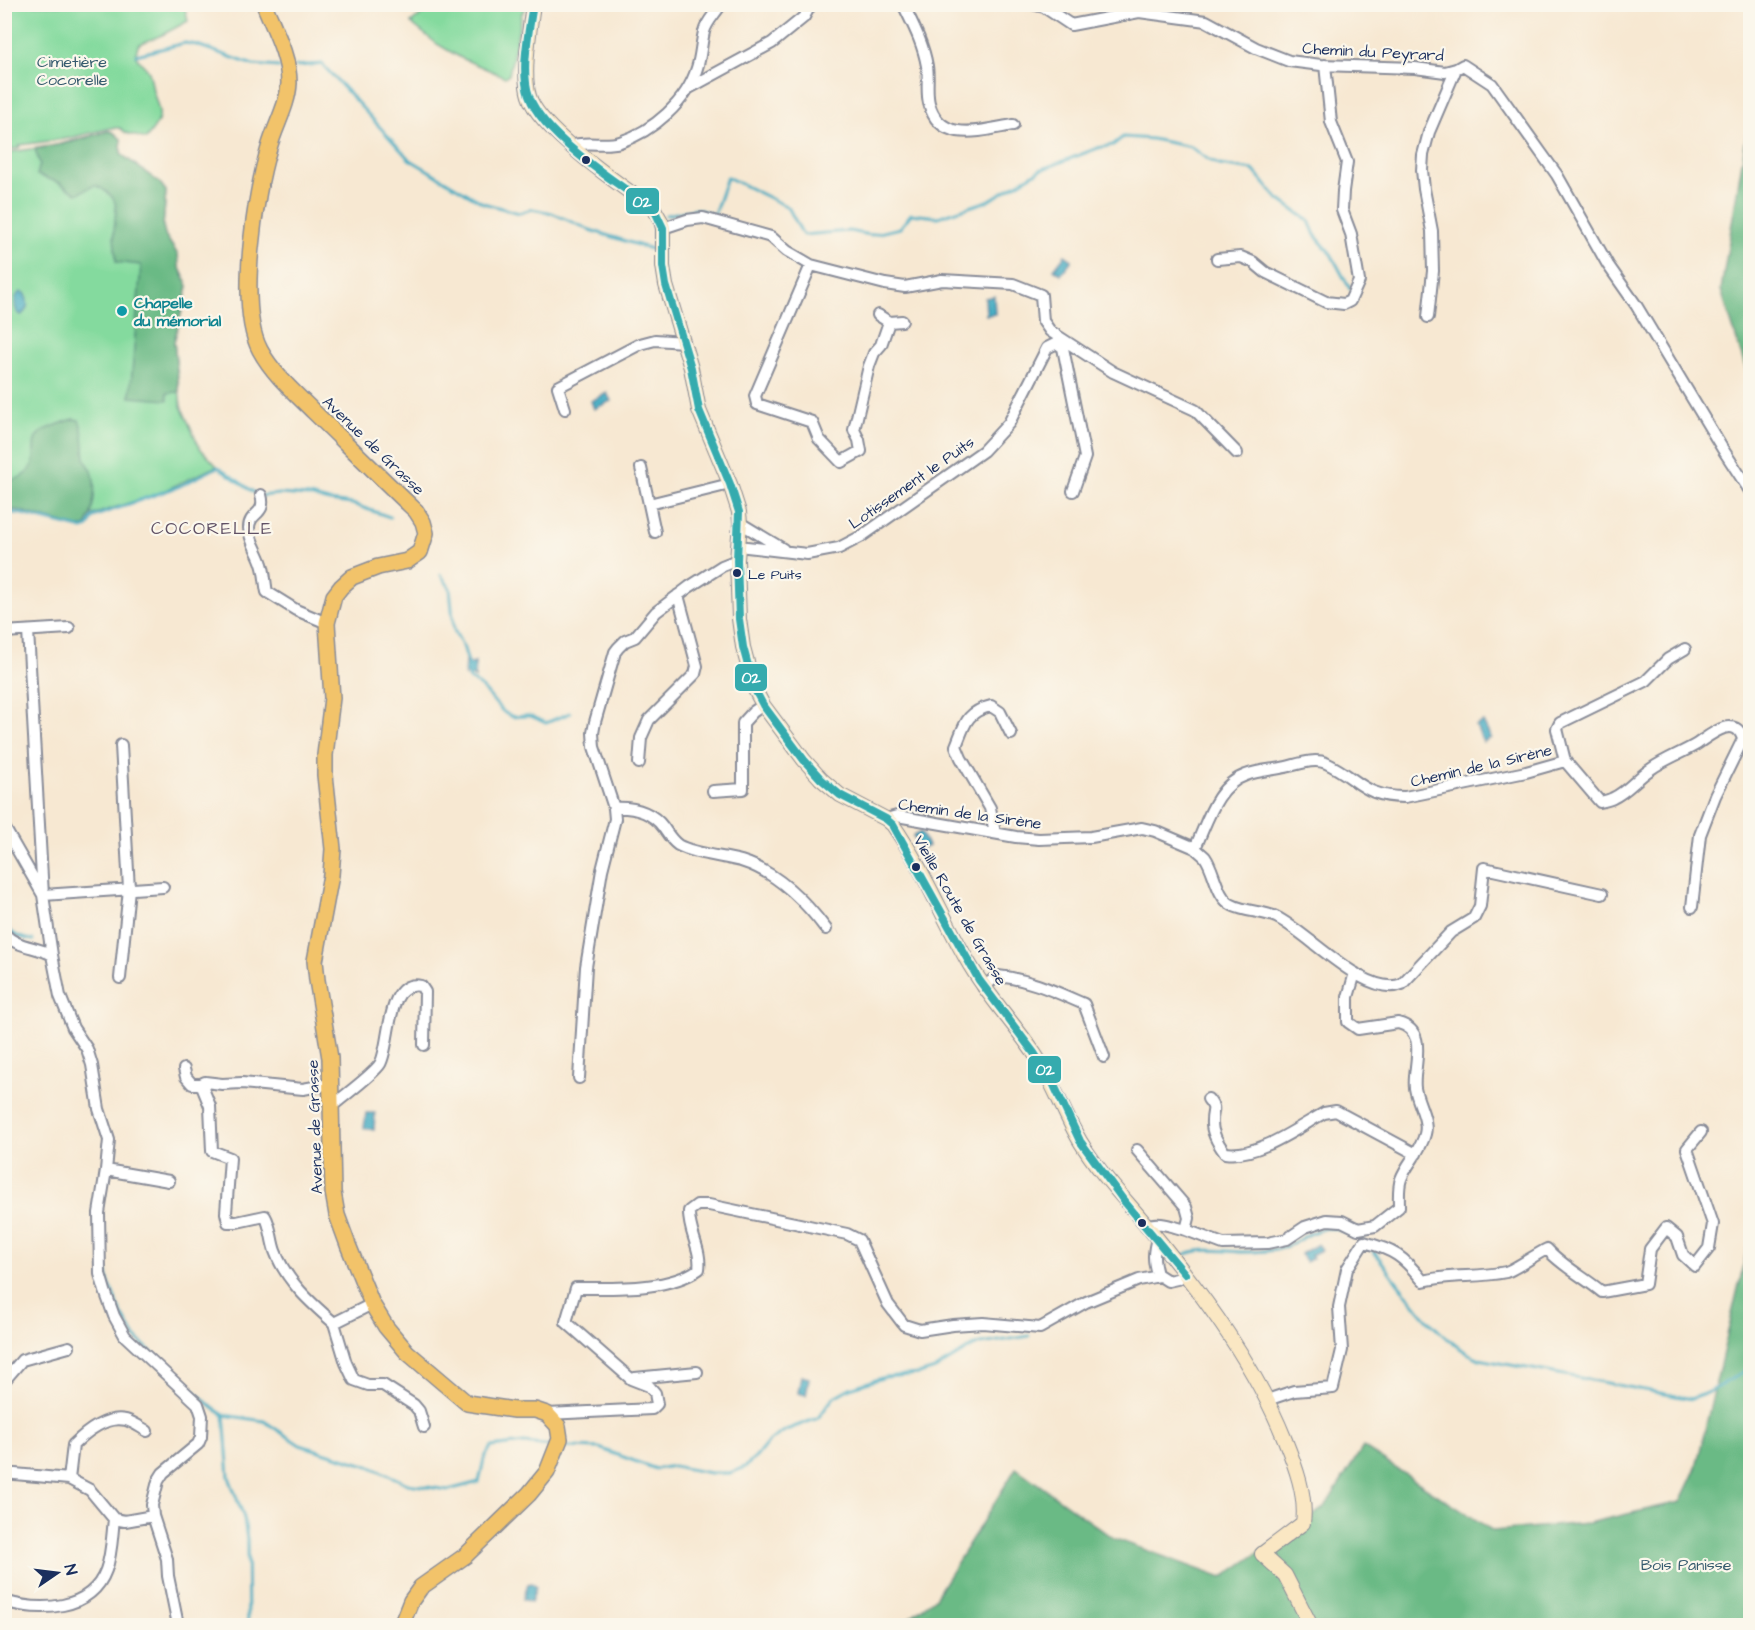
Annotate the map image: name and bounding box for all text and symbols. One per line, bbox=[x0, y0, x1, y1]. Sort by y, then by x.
street label: Chemin du Peyrard bbox=[1302, 37, 1444, 68]
park label: Cimetière Cocorelle bbox=[37, 51, 108, 91]
unlabelled marker bbox=[580, 154, 592, 166]
line badge: 02 bbox=[625, 187, 660, 215]
text: 02 bbox=[632, 191, 652, 213]
place label: Chapelle du mémorial bbox=[133, 292, 222, 332]
marker: Chapelle du mémorial bbox=[115, 304, 129, 318]
street label: Avenue de Grasse bbox=[317, 391, 430, 501]
street label: Lotissement le Puits bbox=[844, 431, 979, 534]
district label: COCORELLE bbox=[151, 516, 273, 541]
place label: Le Puits bbox=[748, 565, 802, 585]
marker: Le Puits bbox=[731, 567, 743, 579]
line badge: 02 bbox=[734, 663, 768, 692]
text: 02 bbox=[741, 667, 761, 689]
street label: Chemin de la Sirène bbox=[1408, 739, 1554, 793]
street label: Chemin de la Sirène bbox=[897, 793, 1043, 835]
street label: Vieille Route de Grasse bbox=[908, 832, 1012, 990]
unlabelled marker bbox=[910, 861, 922, 873]
line badge: 02 bbox=[1027, 1055, 1062, 1084]
street label: Avenue de Grasse bbox=[302, 1059, 328, 1195]
text: 02 bbox=[1035, 1059, 1055, 1081]
unlabelled marker bbox=[1136, 1217, 1148, 1229]
north arrow bbox=[27, 1543, 87, 1603]
park label: Bois Panisse bbox=[1641, 1554, 1732, 1576]
text: N bbox=[59, 1562, 82, 1577]

